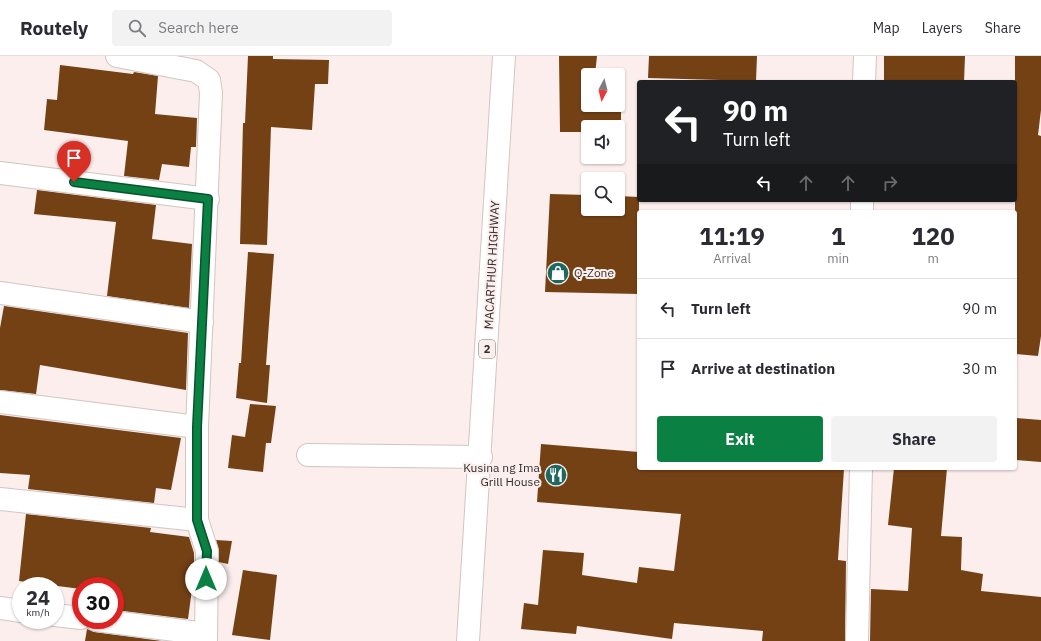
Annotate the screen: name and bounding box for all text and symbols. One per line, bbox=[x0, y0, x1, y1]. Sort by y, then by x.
search box bbox=[112, 10, 392, 46]
text: Routely bbox=[20, 16, 88, 40]
icon: search bbox=[126, 17, 148, 39]
text: Search here bbox=[158, 18, 239, 37]
text: Map bbox=[873, 19, 900, 37]
text: Layers bbox=[922, 19, 963, 37]
text: Share bbox=[985, 19, 1021, 37]
north arrow bbox=[581, 68, 625, 112]
map controls bbox=[581, 68, 625, 216]
text: 90 m bbox=[723, 92, 788, 129]
icon: left bbox=[657, 96, 709, 148]
button: sound bbox=[581, 120, 625, 164]
text: Turn left bbox=[723, 128, 791, 151]
pin bbox=[57, 141, 91, 182]
icon: arrive bbox=[63, 147, 85, 169]
button: search bbox=[581, 172, 625, 216]
icon: left bbox=[753, 172, 775, 194]
icon: ahead bbox=[795, 172, 817, 194]
icon: ahead bbox=[837, 172, 859, 194]
icon: right bbox=[879, 172, 901, 194]
street label: MACARTHUR HIGHWAY bbox=[481, 200, 502, 330]
text: 11:19 bbox=[699, 220, 765, 252]
text: 1 bbox=[831, 220, 845, 252]
text: 120 bbox=[911, 220, 955, 252]
text: Arrival bbox=[713, 250, 751, 267]
text: min bbox=[827, 250, 849, 267]
text: m bbox=[927, 250, 939, 267]
shop icon: Q-Zone bbox=[545, 260, 571, 286]
place label: Q-Zone bbox=[574, 265, 614, 280]
icon: left bbox=[657, 298, 679, 320]
text: Turn left bbox=[691, 299, 751, 318]
text: 90 m bbox=[962, 299, 997, 318]
road number: 2 bbox=[479, 340, 495, 358]
icon: arrive bbox=[657, 358, 679, 380]
text: Arrive at destination bbox=[691, 359, 835, 378]
text: 30 m bbox=[962, 359, 997, 378]
button: Exit bbox=[657, 416, 823, 462]
button: Share bbox=[831, 416, 997, 462]
place label: Kusina ng Ima Grill House bbox=[463, 460, 541, 489]
restaurant icon: Kusina ng Ima Grill House bbox=[543, 462, 569, 488]
position arrow bbox=[185, 558, 227, 600]
speed limit sign: 30 bbox=[72, 577, 124, 629]
text: 24 bbox=[26, 584, 50, 611]
text: km/h bbox=[26, 606, 50, 619]

